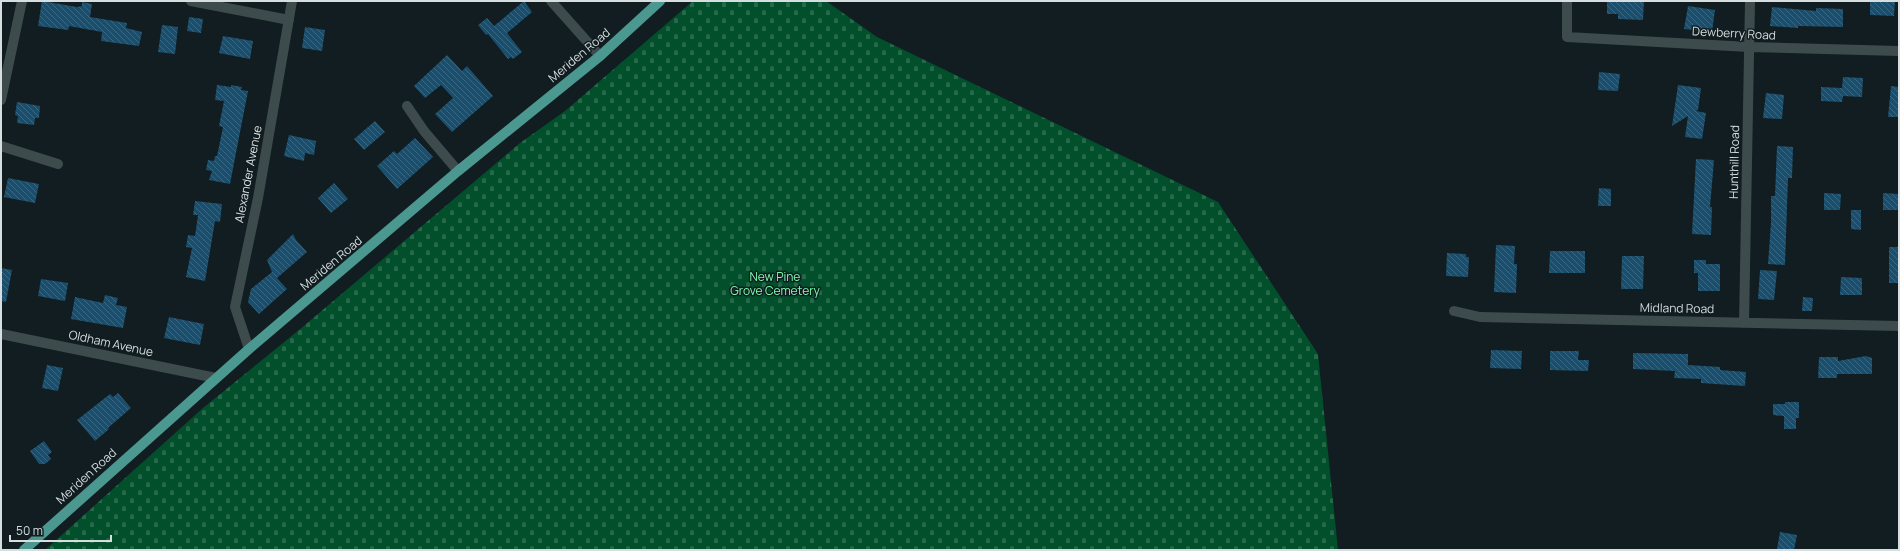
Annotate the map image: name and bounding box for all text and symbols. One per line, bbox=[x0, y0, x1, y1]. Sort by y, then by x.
street label: Dewberry Road bbox=[1692, 22, 1776, 44]
street label: Meriden Road bbox=[544, 24, 614, 86]
street label: Alexander Avenue bbox=[230, 124, 266, 224]
street label: Hunthill Road bbox=[1725, 125, 1743, 199]
street label: Meriden Road bbox=[296, 232, 366, 294]
park label: New Pine Grove Cemetery bbox=[730, 268, 820, 299]
street label: Midland Road bbox=[1640, 299, 1714, 317]
street label: Oldham Avenue bbox=[67, 326, 155, 360]
street label: Meriden Road bbox=[52, 444, 120, 508]
scale bar bbox=[10, 517, 111, 543]
text: 50 m bbox=[16, 522, 43, 539]

